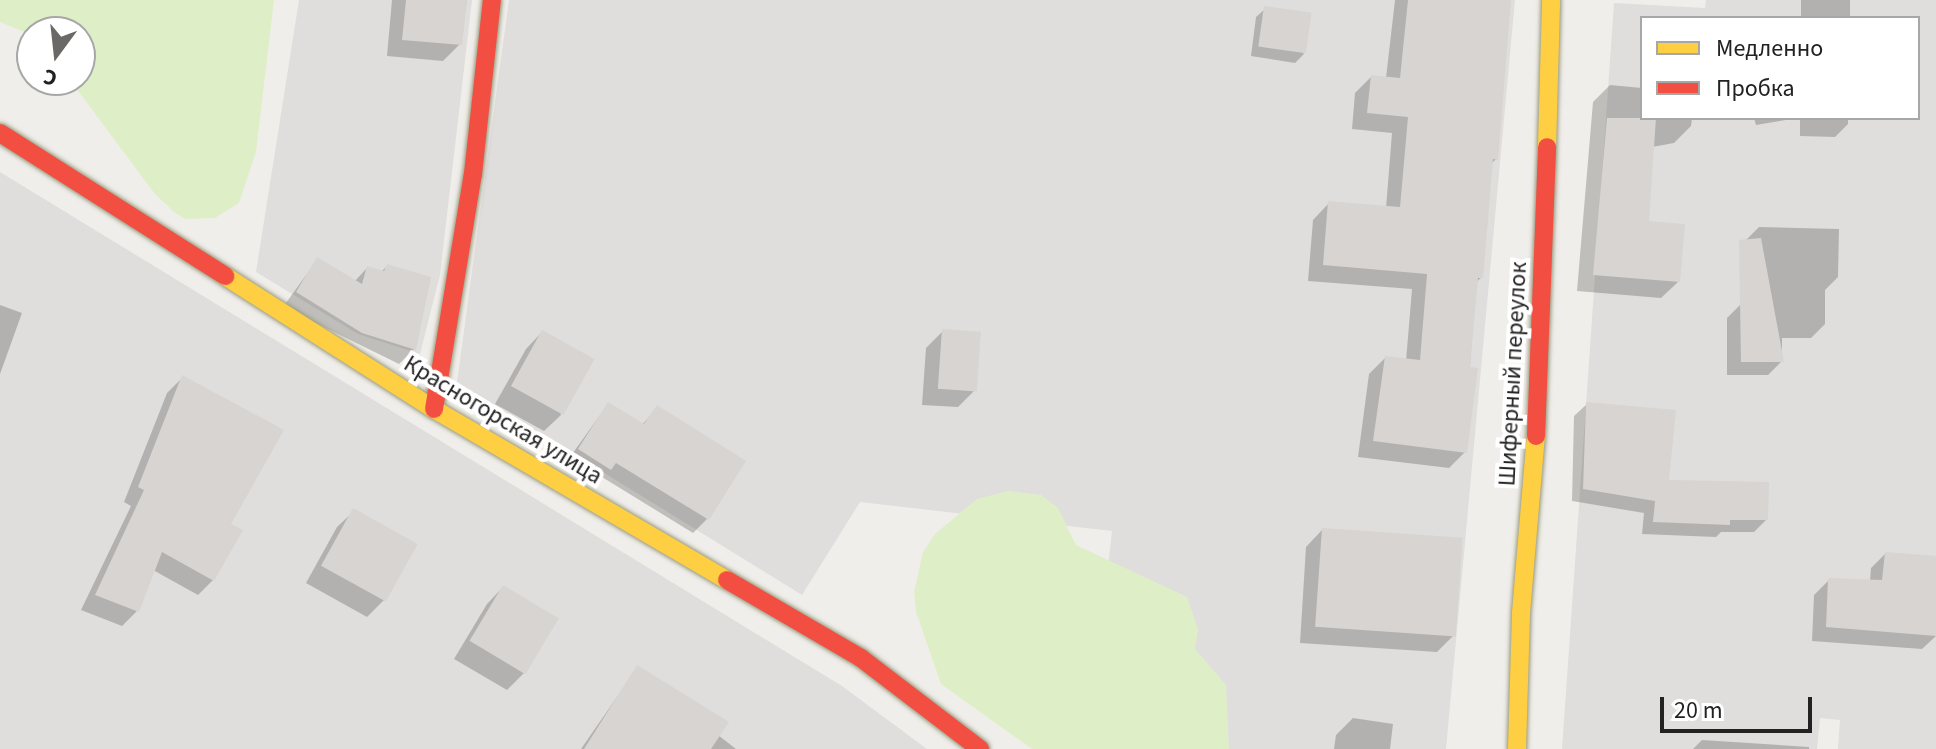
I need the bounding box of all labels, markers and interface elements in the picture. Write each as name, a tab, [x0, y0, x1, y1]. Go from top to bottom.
north arrow	[16, 16, 96, 96]
legend	[1640, 16, 1920, 120]
text: Медленно	[1716, 31, 1823, 66]
text: С	[40, 60, 61, 94]
text: Пробка	[1716, 71, 1795, 106]
street label: Шиферный переулок	[1493, 261, 1533, 487]
street label: Красногорская улица	[399, 349, 607, 491]
scale bar	[1664, 681, 1816, 731]
text: 20 m	[1674, 693, 1723, 728]

